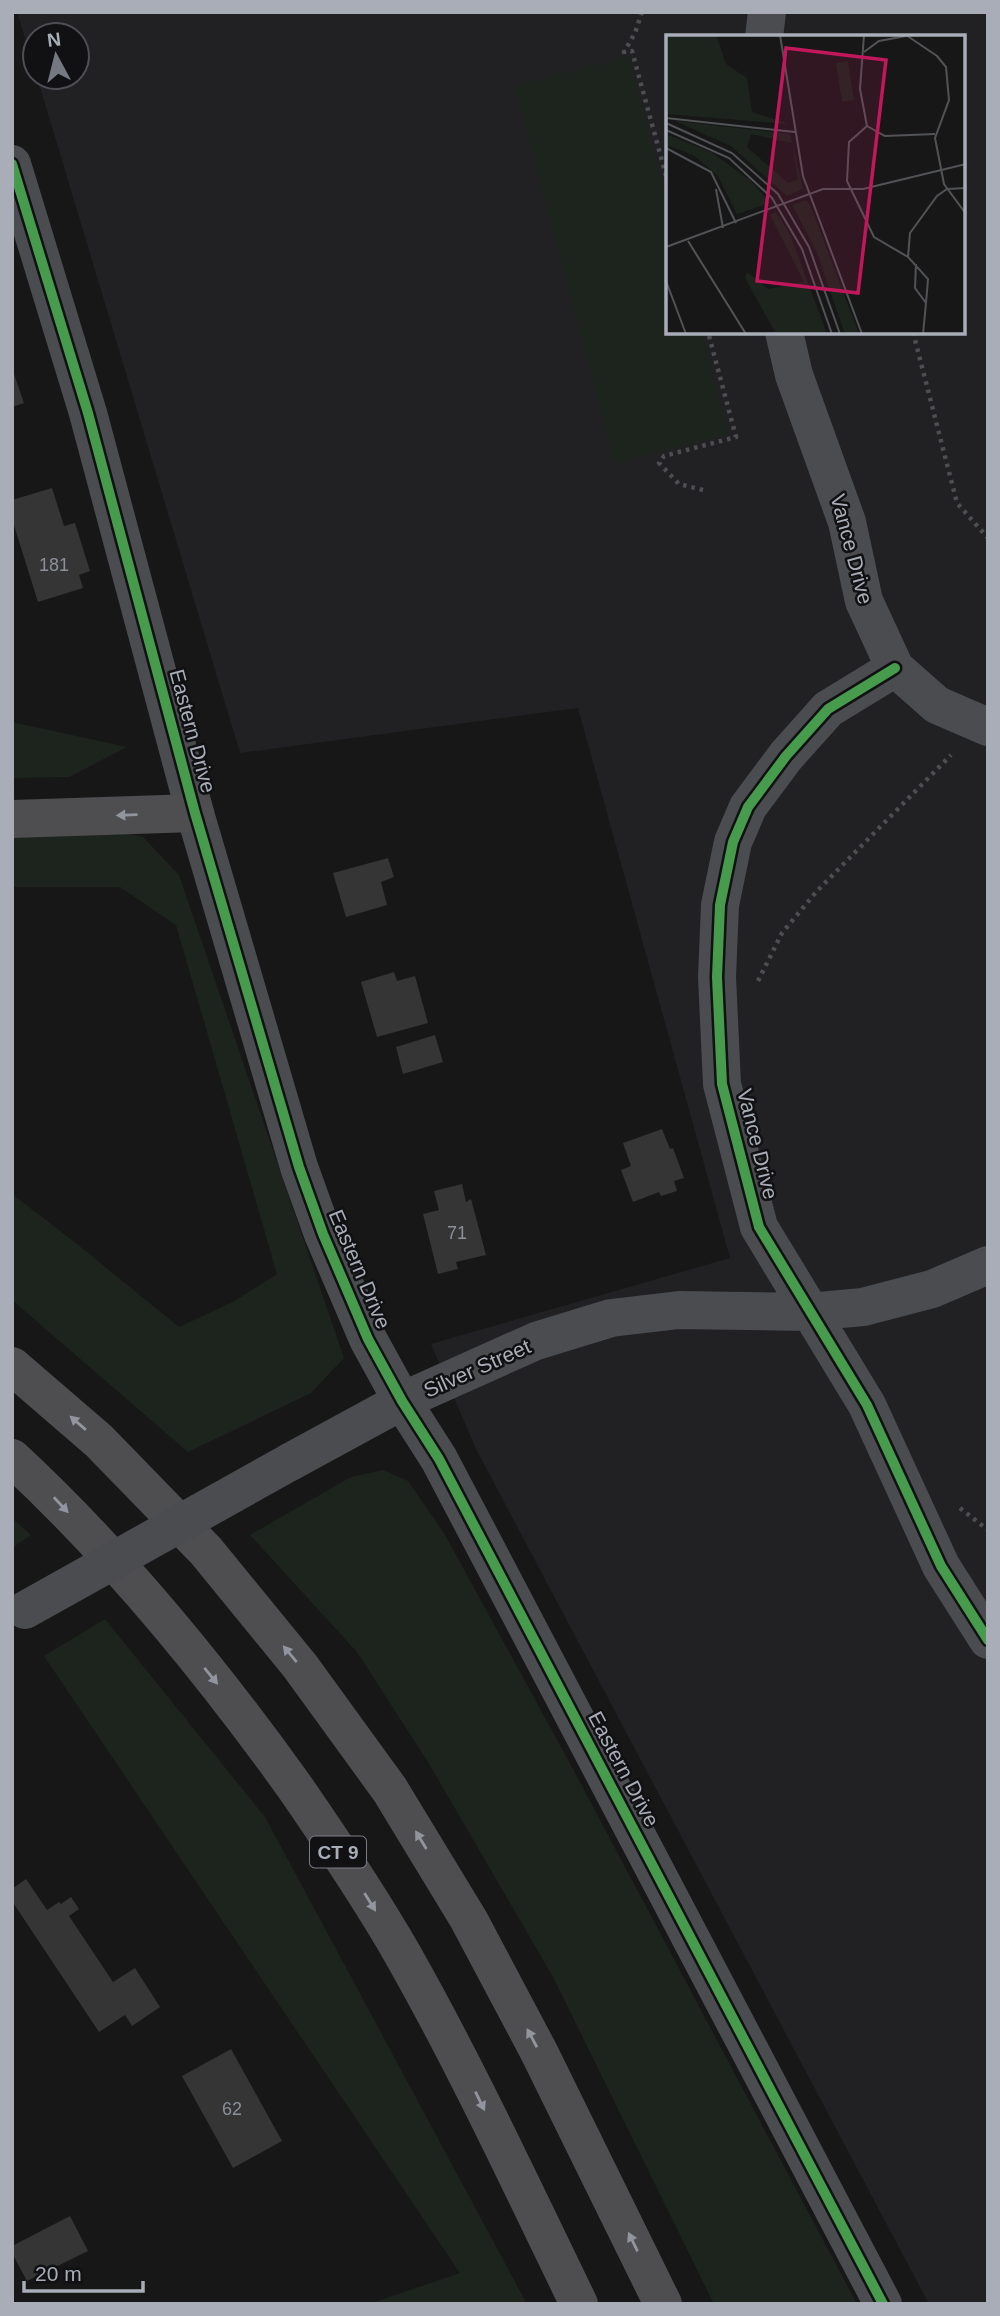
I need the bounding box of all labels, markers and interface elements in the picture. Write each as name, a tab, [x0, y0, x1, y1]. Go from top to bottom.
north arrow	[21, 21, 91, 91]
text: N	[46, 28, 62, 51]
inset map	[666, 35, 965, 334]
street label: Vance Drive	[826, 492, 878, 606]
house number: 181	[39, 555, 69, 575]
street label: Eastern Drive	[165, 667, 221, 795]
one-way arrow	[115, 809, 137, 820]
street label: Vance Drive	[733, 1086, 783, 1202]
street label: Eastern Drive	[325, 1206, 395, 1332]
house number: 71	[447, 1223, 467, 1243]
street label: Silver Street	[420, 1334, 534, 1402]
one-way arrow	[69, 1416, 86, 1431]
one-way arrow	[53, 1497, 70, 1514]
one-way arrow	[283, 1645, 298, 1663]
one-way arrow	[203, 1668, 218, 1685]
street label: Eastern Drive	[584, 1707, 664, 1831]
one-way arrow	[414, 1831, 427, 1850]
road number: CT 9	[310, 1836, 366, 1868]
one-way arrow	[364, 1893, 377, 1912]
one-way arrow	[526, 2029, 538, 2048]
one-way arrow	[475, 2091, 486, 2111]
house number: 62	[222, 2099, 242, 2119]
one-way arrow	[627, 2232, 638, 2252]
scale bar	[24, 2250, 144, 2294]
text: 20 m	[35, 2262, 82, 2285]

